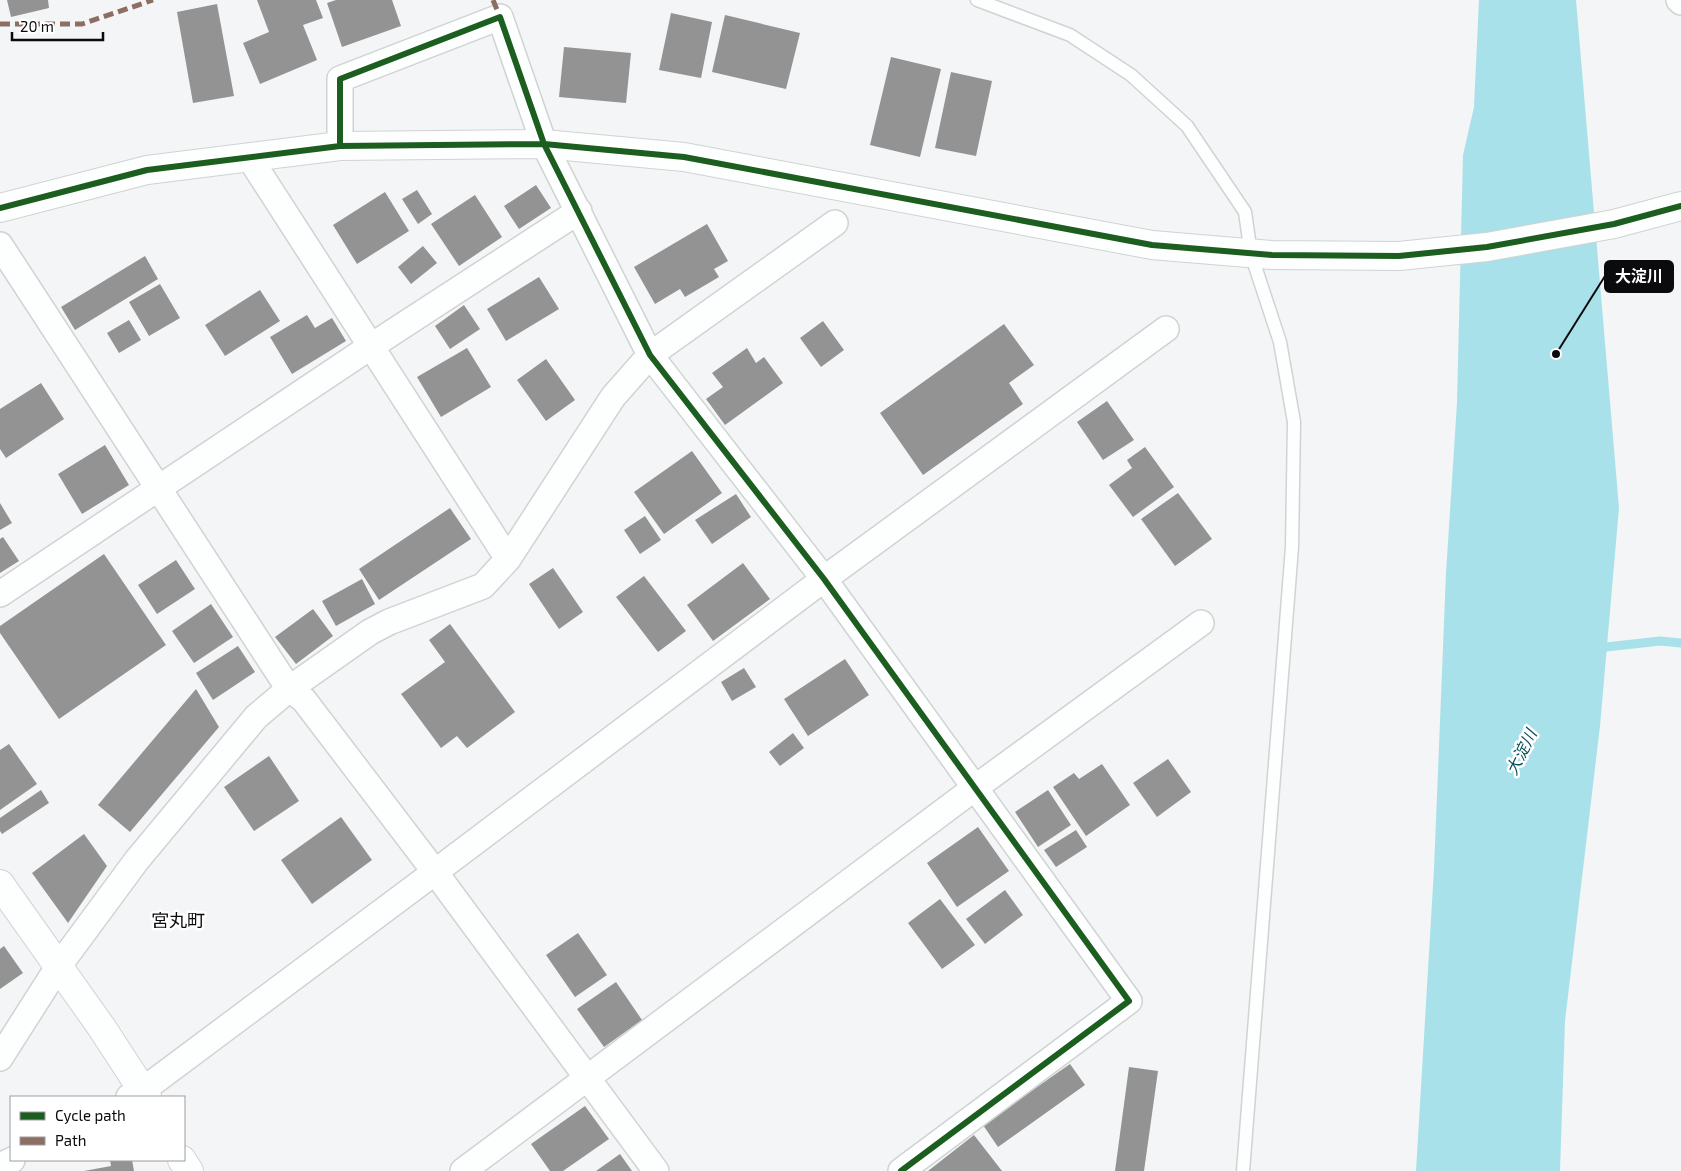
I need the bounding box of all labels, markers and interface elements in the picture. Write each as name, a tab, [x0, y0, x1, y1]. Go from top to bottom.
scale bar	[12, 10, 104, 42]
text: 20 m	[20, 17, 54, 35]
callout: 大淀川	[1605, 261, 1673, 292]
text: 大淀川	[1615, 266, 1663, 285]
water label: 大淀川	[1501, 724, 1540, 778]
district label: 宮丸町	[151, 909, 205, 931]
legend	[10, 1096, 185, 1161]
text: Cycle path	[55, 1106, 126, 1124]
text: Path	[55, 1131, 86, 1149]

